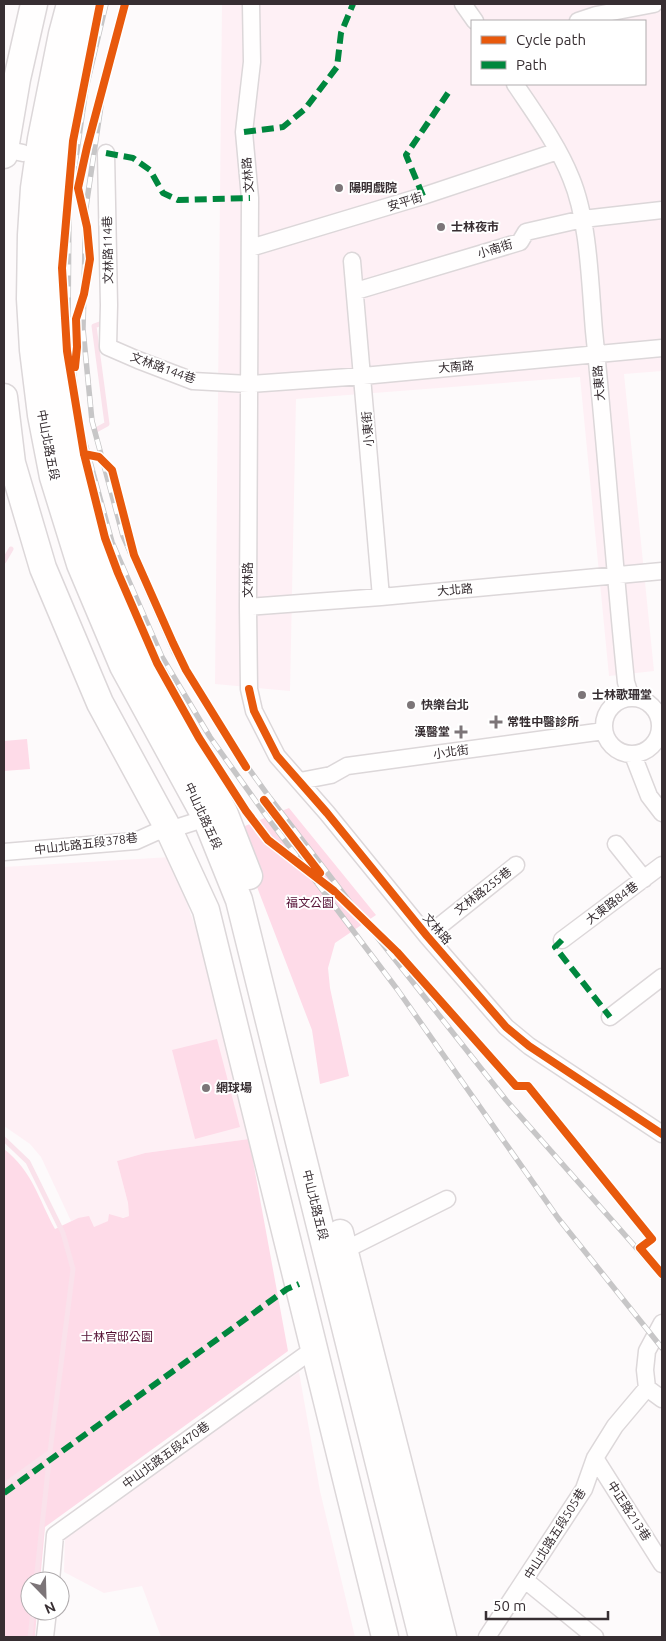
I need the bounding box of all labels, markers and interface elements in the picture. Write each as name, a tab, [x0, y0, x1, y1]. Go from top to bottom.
legend	[471, 20, 646, 85]
text: Cycle path	[516, 31, 586, 48]
text: Path	[516, 56, 547, 73]
street label: 文林路	[239, 157, 256, 194]
place label: 陽明戲院	[349, 181, 397, 194]
marker: 陽明戲院	[333, 182, 345, 194]
street label: 安平街	[386, 190, 424, 213]
street label: 文林路114巷	[100, 216, 115, 284]
place label: 士林夜市	[451, 220, 499, 233]
marker: 士林夜市	[435, 221, 447, 233]
street label: 小南街	[476, 237, 514, 260]
street label: 文林路144巷	[129, 350, 197, 385]
street label: 大南路	[437, 358, 474, 375]
street label: 大東路	[590, 365, 607, 402]
street label: 中山北路五段	[35, 408, 62, 481]
street label: 小東街	[359, 411, 376, 448]
street label: 文林路	[241, 562, 254, 598]
street label: 大北路	[436, 581, 473, 598]
place label: 士林歌珊堂	[592, 688, 652, 701]
marker: 士林歌珊堂	[576, 689, 588, 701]
place label: 快樂台北	[421, 698, 469, 711]
marker: 快樂台北	[405, 699, 417, 711]
marker: 常牲中醫診所	[489, 715, 503, 729]
place label: 常牲中醫診所	[507, 715, 579, 728]
place label: 漢醫堂	[414, 725, 450, 738]
marker: 漢醫堂	[454, 725, 468, 739]
street label: 小北街	[432, 743, 470, 760]
street label: 中山北路五段	[182, 780, 225, 851]
street label: 中山北路五段378巷	[33, 831, 138, 856]
street label: 文林路255巷	[452, 864, 514, 917]
street label: 大東路84巷	[583, 879, 640, 926]
park label: 福文公園	[286, 896, 334, 909]
street label: 文林路	[421, 911, 454, 947]
place label: 網球場	[216, 1081, 252, 1094]
marker: 網球場	[200, 1082, 212, 1094]
street label: 中山北路五段	[300, 1168, 331, 1241]
park label: 士林官邸公園	[81, 1330, 153, 1343]
street label: 中山北路五段470巷	[120, 1419, 212, 1491]
street label: 中正路213巷	[605, 1479, 653, 1543]
street label: 中山北路五段505巷	[521, 1486, 588, 1581]
north arrow	[20, 1571, 70, 1621]
scale bar	[486, 1588, 608, 1620]
text: 50 m	[493, 1597, 526, 1614]
text: N	[42, 1599, 58, 1617]

